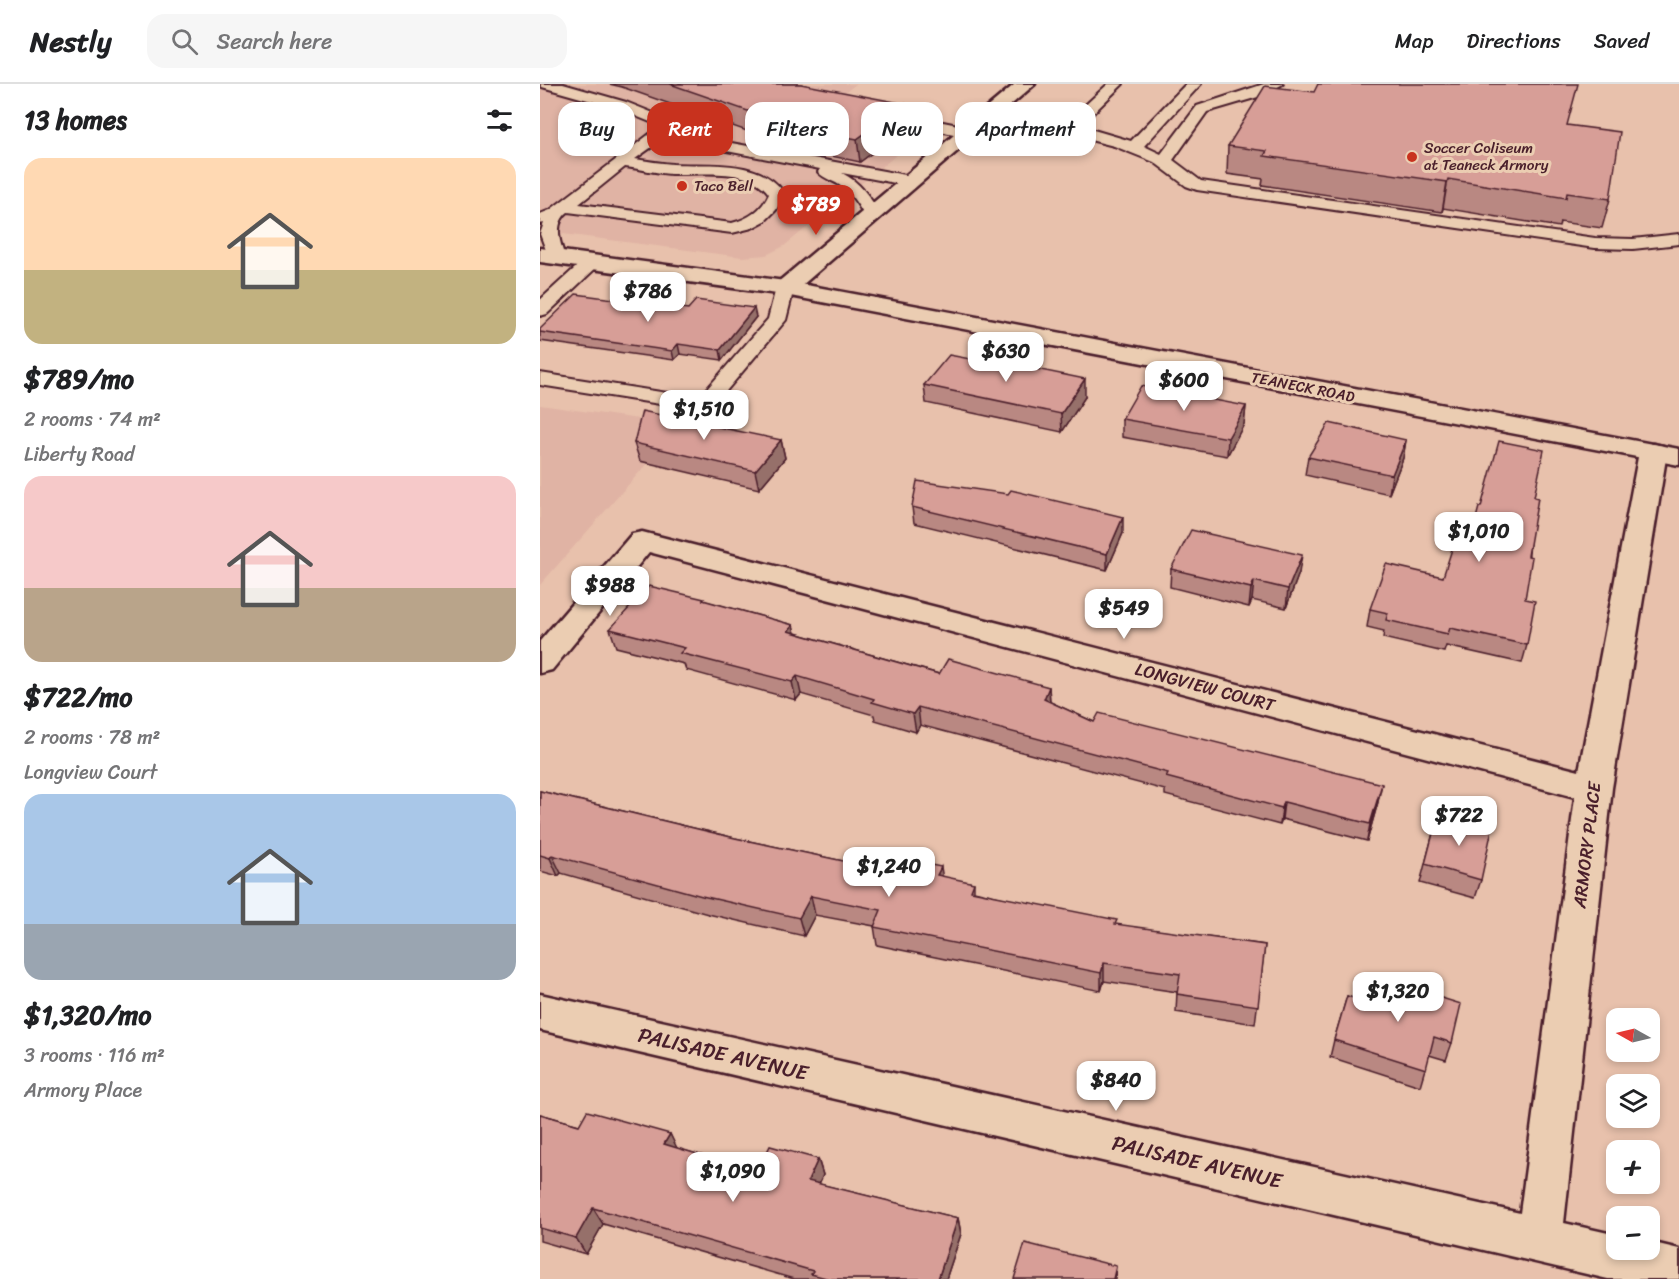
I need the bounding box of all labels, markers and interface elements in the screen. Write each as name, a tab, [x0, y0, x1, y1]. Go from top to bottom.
search box	[147, 14, 567, 68]
text: Nestly	[30, 17, 111, 66]
text: Search here	[216, 22, 332, 61]
text: Map	[1395, 22, 1433, 60]
text: Directions	[1466, 22, 1561, 60]
text: Saved	[1594, 22, 1649, 60]
icon: search	[168, 25, 201, 58]
text: 13 homes	[24, 97, 127, 143]
chip: Buy	[558, 102, 635, 156]
chip: Rent	[647, 102, 733, 156]
chip: Filters	[745, 102, 849, 156]
chip: New	[861, 102, 943, 156]
chip: Apartment	[955, 102, 1096, 156]
icon: filters	[483, 104, 516, 137]
place label: Soccer Coliseum at Teaneck Armory	[1424, 135, 1549, 178]
marker: Soccer Coliseum at Teaneck Armory	[1405, 150, 1419, 164]
place label: Taco Bell	[694, 173, 754, 199]
marker: Taco Bell	[675, 179, 689, 193]
pin: $789	[780, 185, 852, 236]
text: $789	[791, 187, 841, 222]
icon: home	[216, 197, 324, 305]
pin: $786	[612, 272, 684, 323]
text: $786	[624, 274, 672, 309]
pin: $630	[970, 332, 1042, 383]
text: $630	[982, 334, 1030, 369]
text: $789/mo	[24, 356, 134, 402]
pin: $600	[1148, 361, 1220, 412]
text: $600	[1159, 363, 1209, 398]
street label: TEANECK ROAD	[1249, 364, 1357, 410]
pin: $1,510	[655, 390, 753, 441]
text: $1,510	[674, 392, 734, 427]
text: 2 rooms · 74 m²	[24, 402, 161, 437]
text: Liberty Road	[24, 437, 134, 472]
pin: $1,010	[1430, 512, 1528, 563]
text: $1,010	[1448, 514, 1510, 549]
icon: home	[216, 515, 324, 623]
pin: $988	[574, 566, 646, 617]
text: $988	[585, 568, 635, 603]
pin: $549	[1088, 589, 1160, 640]
text: $549	[1099, 591, 1149, 626]
street label: LONGVIEW COURT	[1132, 653, 1280, 721]
text: $722/mo	[24, 674, 132, 720]
text: 2 rooms · 78 m²	[24, 720, 160, 755]
text: Longview Court	[24, 755, 157, 790]
street label: ARMORY PLACE	[1563, 779, 1611, 911]
pin: $722	[1423, 796, 1495, 847]
text: $722	[1435, 798, 1483, 833]
icon: home	[216, 833, 324, 941]
pin: $1,240	[840, 847, 938, 898]
text: $1,240	[857, 849, 921, 884]
pin: $1,320	[1349, 972, 1447, 1023]
text: $1,320	[1367, 974, 1429, 1009]
text: $1,320/mo	[24, 992, 151, 1038]
north arrow	[1606, 1008, 1660, 1062]
map controls	[1606, 1008, 1660, 1260]
street label: PALISADE AVENUE	[634, 1016, 813, 1092]
text: 3 rooms · 116 m²	[24, 1038, 165, 1073]
pin: $840	[1080, 1061, 1152, 1112]
text: $840	[1091, 1063, 1141, 1098]
text: Armory Place	[24, 1073, 142, 1108]
button: layers	[1606, 1074, 1660, 1128]
street label: PALISADE AVENUE	[1108, 1124, 1287, 1200]
button: +	[1606, 1140, 1660, 1194]
pin: $1,090	[684, 1152, 782, 1203]
text: $1,090	[701, 1154, 765, 1189]
button: −	[1606, 1206, 1660, 1260]

